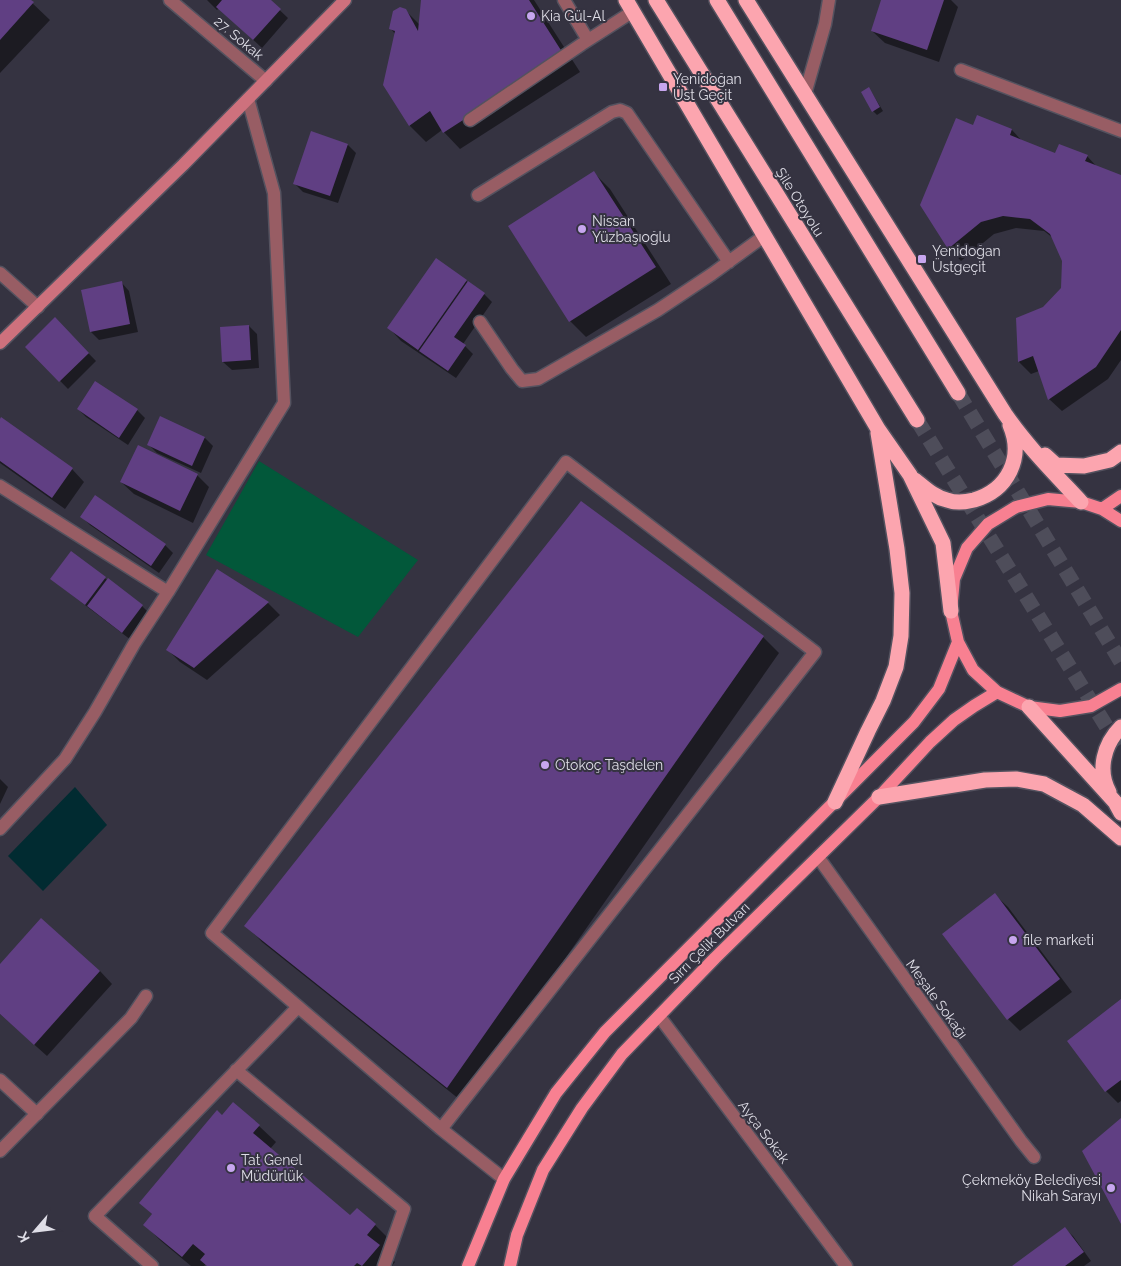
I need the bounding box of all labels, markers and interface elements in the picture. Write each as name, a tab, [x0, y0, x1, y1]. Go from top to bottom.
place label: Kia Gül-Al	[541, 8, 605, 24]
marker: Kia Gül-Al	[525, 10, 537, 22]
street label: 27. Sokak	[211, 13, 267, 64]
place label: Yenidoğan Üst Geçit	[673, 71, 742, 103]
marker: Yenidoğan Üst Geçit	[657, 81, 669, 93]
street label: Şile Otoyolu	[773, 165, 827, 239]
place label: Nissan Yüzbaşıoğlu	[592, 213, 671, 245]
marker: Nissan Yüzbaşıoğlu	[576, 223, 588, 235]
place label: Yenidoğan Üstgeçit	[932, 243, 1001, 275]
marker: Yenidoğan Üstgeçit	[916, 253, 928, 265]
place label: Otokoç Taşdelen	[555, 757, 663, 773]
marker: Otokoç Taşdelen	[539, 759, 551, 771]
street label: Sırrı Çelik Bulvarı	[665, 899, 753, 987]
place label: file marketi	[1023, 932, 1094, 948]
marker: file marketi	[1007, 934, 1019, 946]
street label: Meşale Sokağı	[903, 956, 971, 1042]
street label: Ayça Sokak	[735, 1097, 793, 1167]
place label: Tat Genel Müdürlük	[241, 1152, 304, 1184]
marker: Tat Genel Müdürlük	[225, 1162, 237, 1174]
place label: Çekmeköy Belediyesi Nikah Sarayı	[962, 1172, 1101, 1204]
marker: Çekmeköy Belediyesi Nikah Sarayı	[1105, 1182, 1117, 1194]
north arrow	[10, 1206, 60, 1256]
text: K	[14, 1229, 33, 1245]

